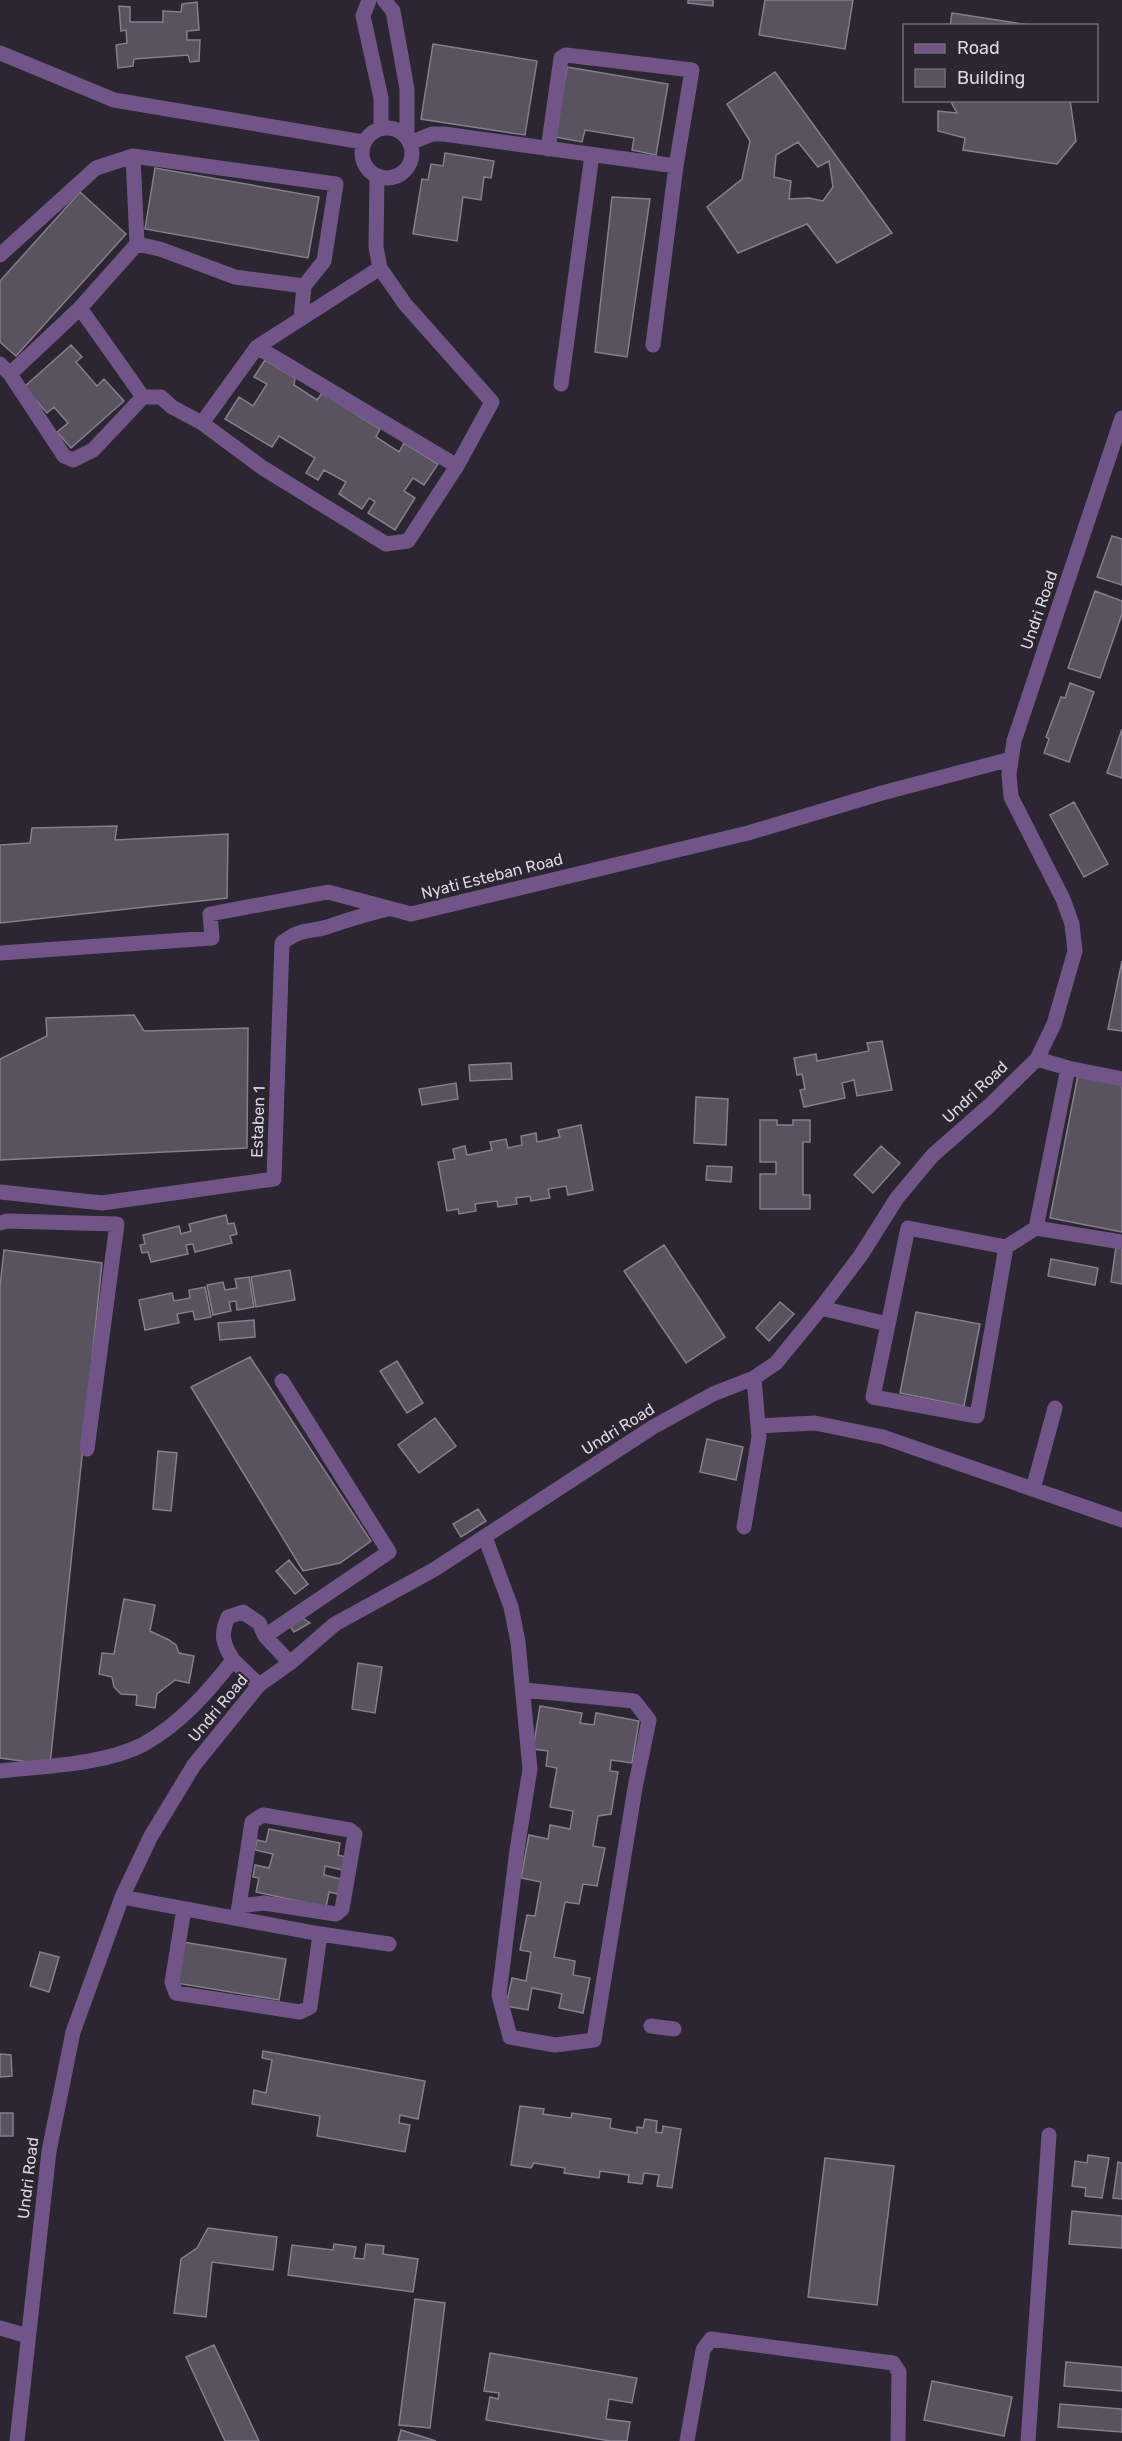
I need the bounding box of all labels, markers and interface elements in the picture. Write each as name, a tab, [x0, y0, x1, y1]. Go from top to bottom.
legend	[903, 24, 1098, 102]
text: Road	[957, 37, 1000, 59]
text: Building	[957, 67, 1025, 89]
street label: Undri Road	[1017, 568, 1061, 652]
street label: Nyati Esteban Road	[419, 849, 565, 903]
street label: Undri Road	[938, 1057, 1012, 1127]
street label: Estaben 1	[247, 1086, 269, 1158]
street label: Undri Road	[578, 1399, 658, 1459]
street label: Undri Road	[184, 1670, 252, 1746]
street label: Undri Road	[14, 2136, 42, 2220]

